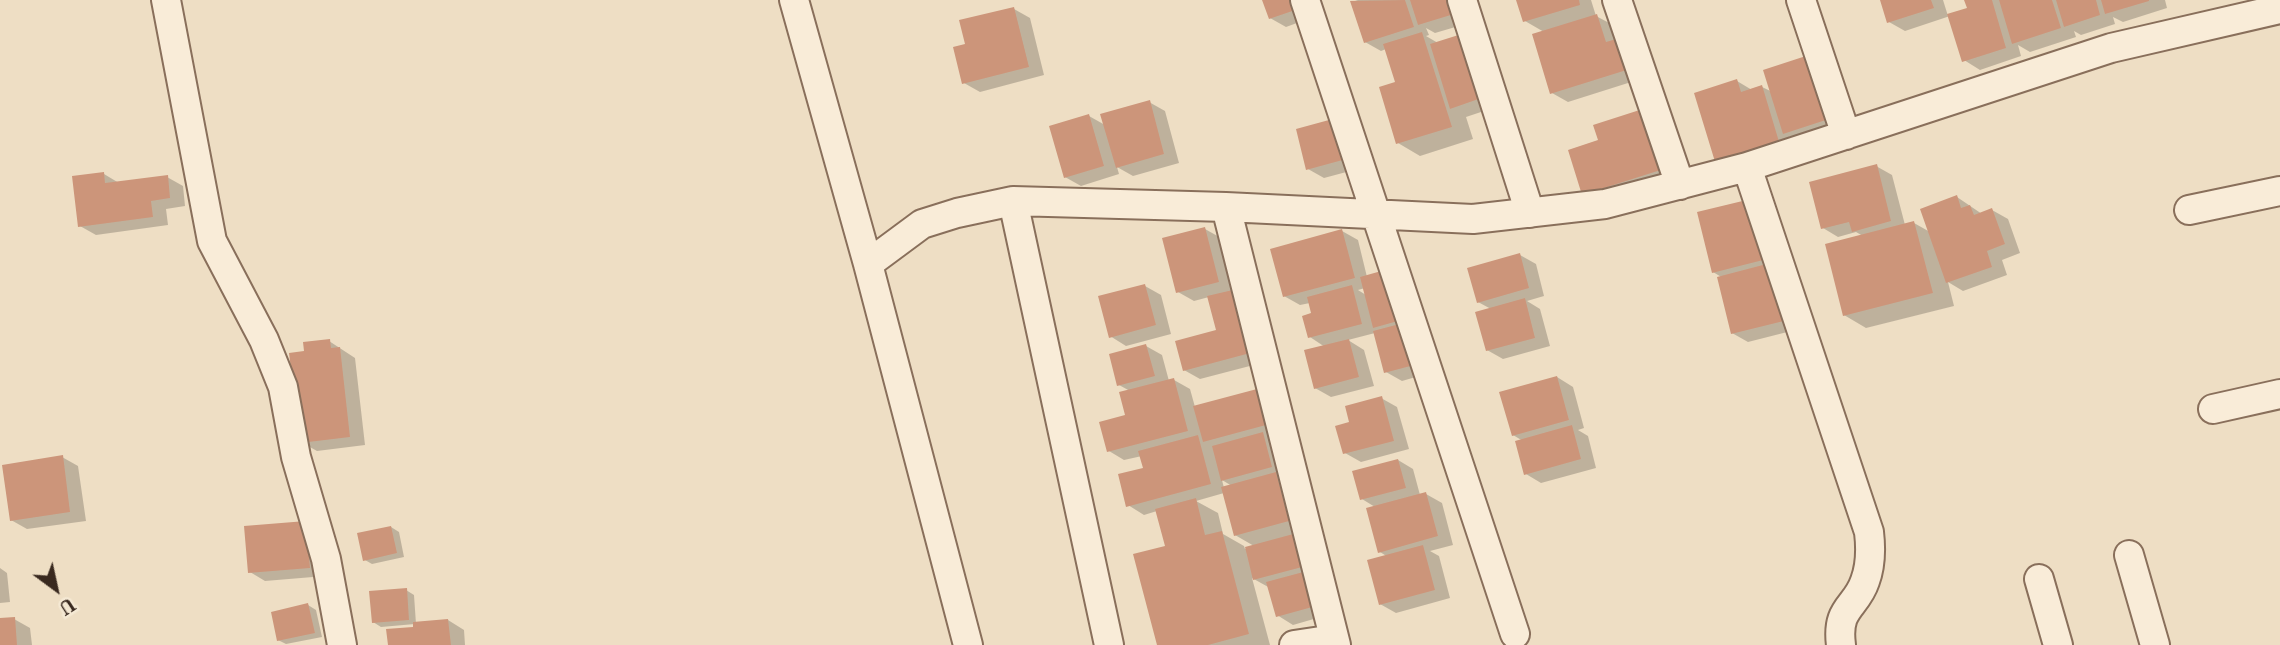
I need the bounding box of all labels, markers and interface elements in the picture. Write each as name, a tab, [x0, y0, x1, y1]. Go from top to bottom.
north arrow	[21, 554, 91, 624]
text: U	[54, 592, 80, 621]

